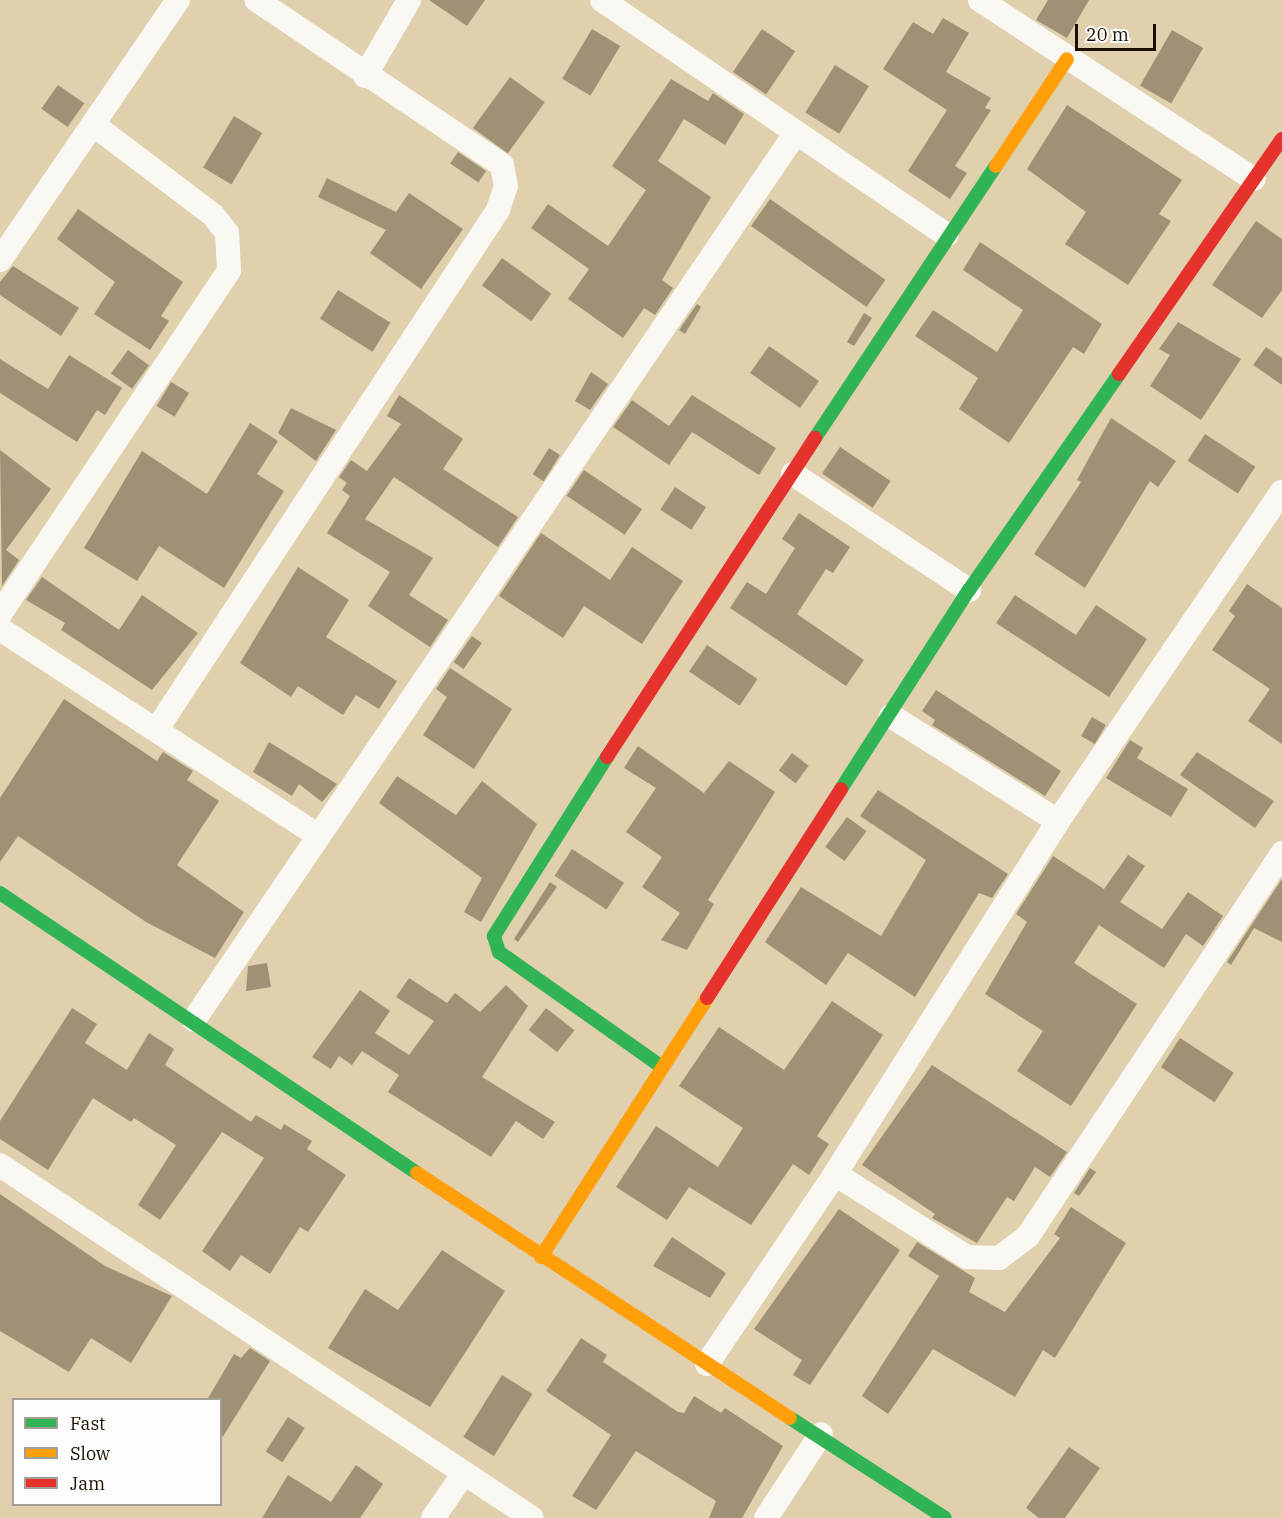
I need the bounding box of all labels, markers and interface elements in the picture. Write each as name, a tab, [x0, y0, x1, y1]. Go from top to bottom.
scale bar	[1078, 12, 1159, 50]
text: 20 m	[1086, 23, 1129, 46]
legend	[12, 1398, 222, 1506]
text: Fast	[70, 1412, 105, 1435]
text: Slow	[70, 1442, 110, 1465]
text: Jam	[70, 1472, 105, 1495]

